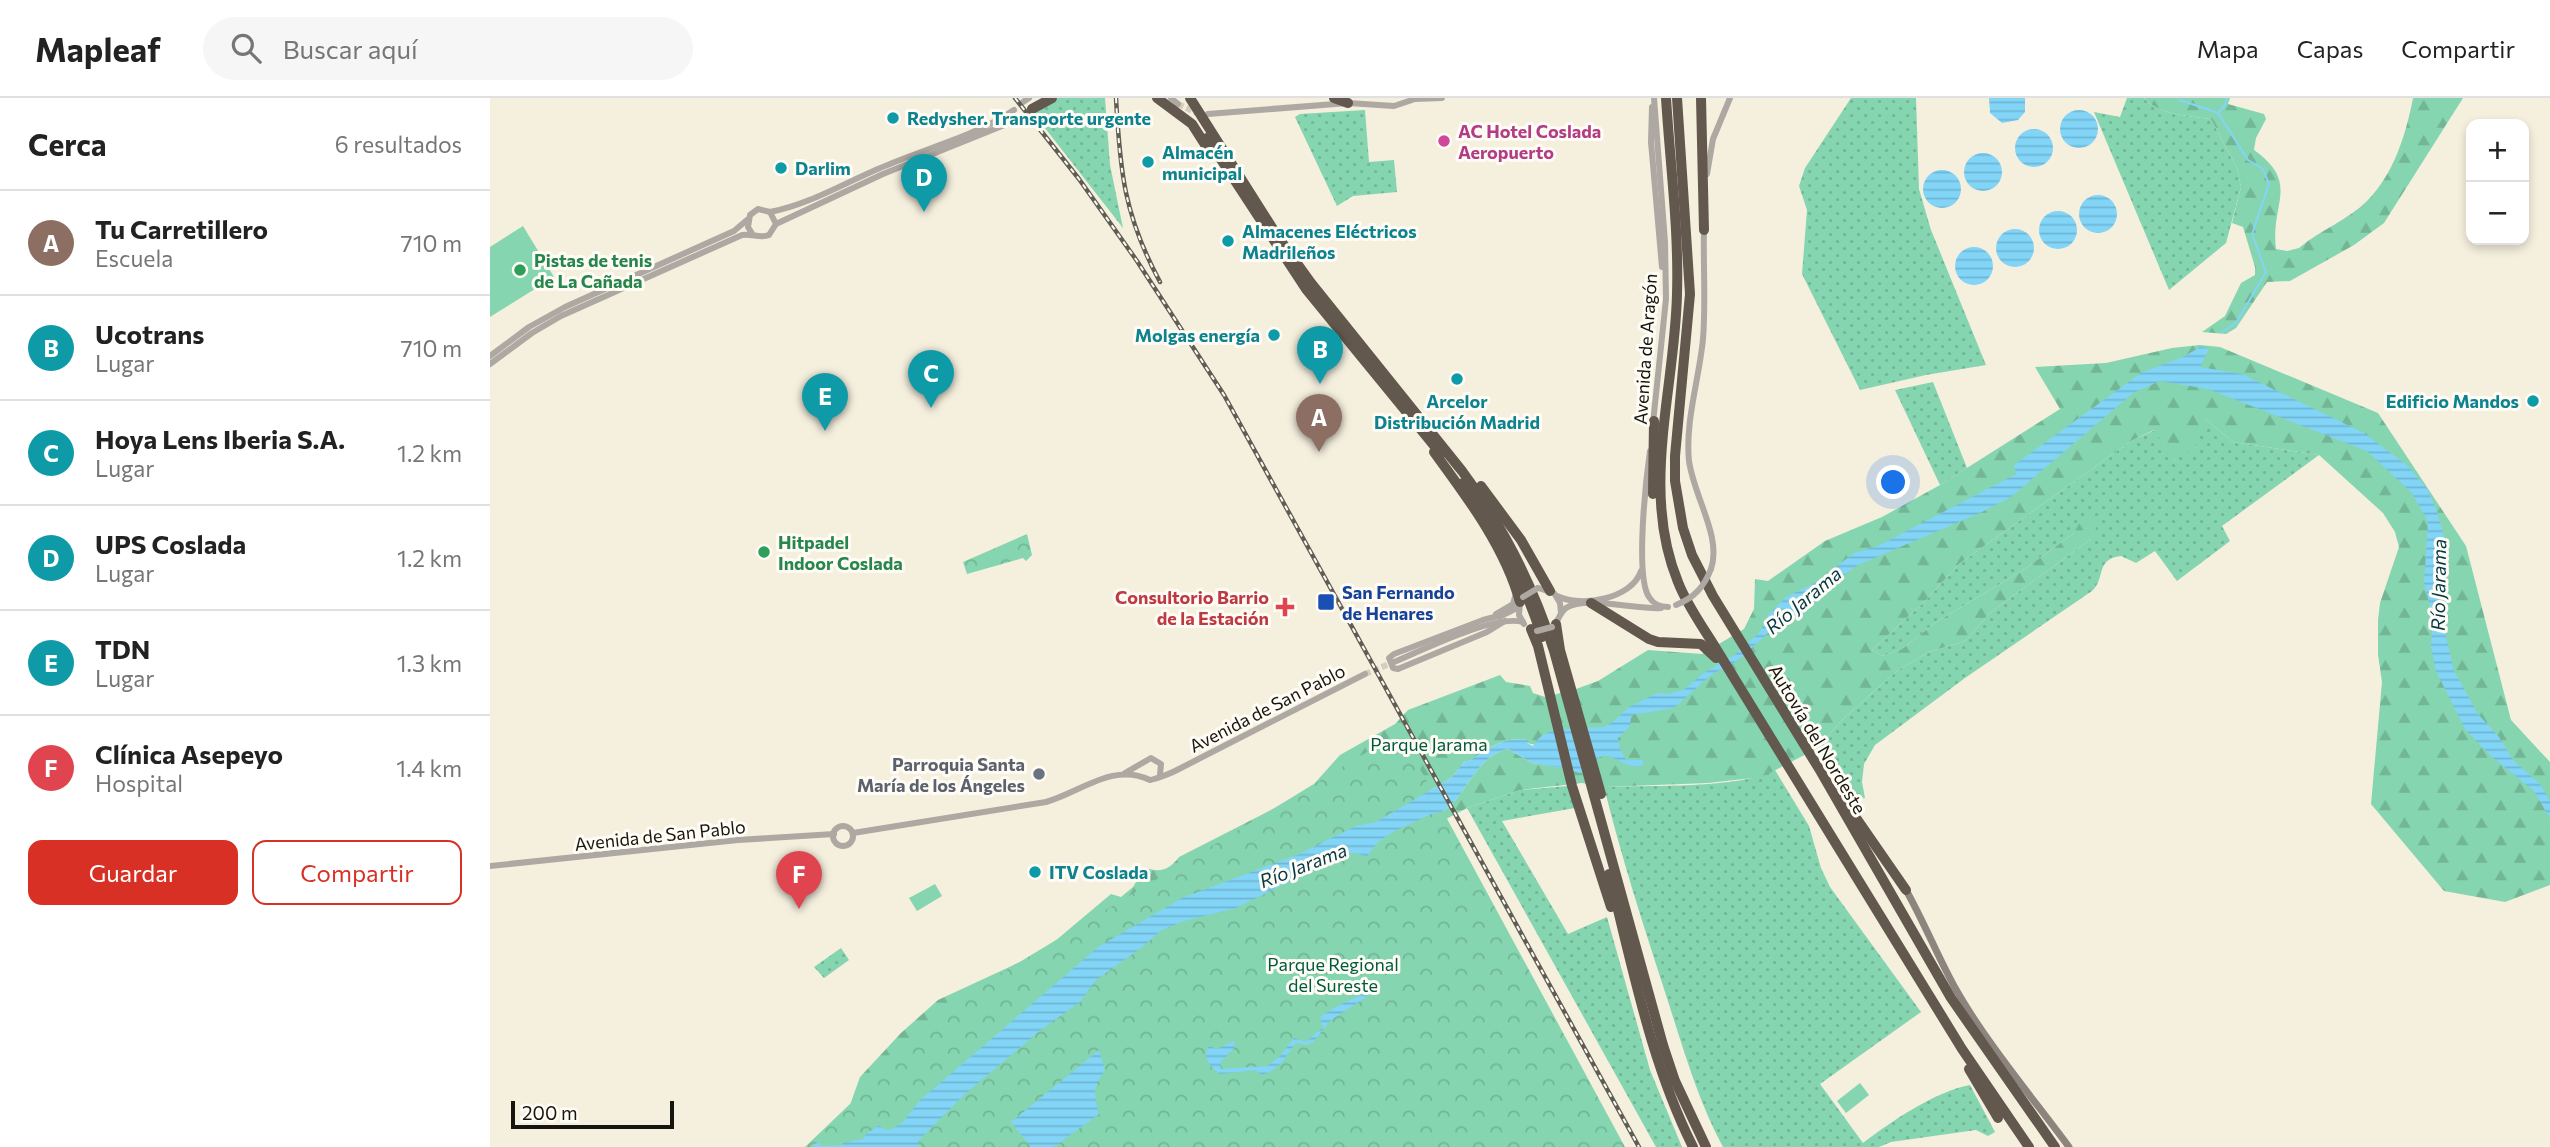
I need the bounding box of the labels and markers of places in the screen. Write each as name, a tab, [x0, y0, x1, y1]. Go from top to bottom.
place label: Redysher. Transporte urgente	[907, 107, 1151, 129]
marker: Redysher. Transporte urgente	[885, 110, 901, 126]
place label: AC Hotel Coslada Aeropuerto	[1458, 120, 1601, 163]
marker: AC Hotel Coslada Aeropuerto	[1436, 133, 1452, 149]
place label: Almacén municipal	[1162, 141, 1242, 184]
pin: D	[901, 154, 947, 212]
marker: Almacén municipal	[1140, 154, 1156, 170]
place label: Darlim	[795, 157, 851, 179]
marker: Darlim	[773, 160, 789, 176]
place label: Almacenes Eléctricos Madrileños	[1242, 220, 1417, 263]
marker: Almacenes Eléctricos Madrileños	[1220, 233, 1236, 249]
place label: Pistas de tenis de La Cañada	[534, 249, 652, 292]
marker: Pistas de tenis de La Cañada	[512, 262, 528, 278]
place label: Molgas energía	[1135, 324, 1260, 346]
pin: B	[1297, 326, 1343, 384]
marker: Molgas energía	[1266, 327, 1282, 343]
pin: C	[908, 350, 954, 408]
marker: Arcelor Distribución Madrid	[1449, 371, 1465, 387]
pin: E	[802, 373, 848, 431]
place label: Arcelor Distribución Madrid	[1374, 390, 1540, 433]
place label: Edificio Mandos	[2386, 390, 2519, 412]
marker: Edificio Mandos	[2525, 393, 2541, 409]
pin: A	[1296, 394, 1342, 452]
place label: Hitpadel Indoor Coslada	[778, 531, 903, 574]
marker: Hitpadel Indoor Coslada	[756, 544, 772, 560]
place label: San Fernando de Henares	[1342, 581, 1455, 624]
place label: Consultorio Barrio de la Estación	[1115, 586, 1269, 629]
marker: San Fernando de Henares	[1316, 592, 1336, 612]
marker: Consultorio Barrio de la Estación	[1275, 597, 1295, 617]
place label: Parroquia Santa María de los Ángeles	[857, 753, 1025, 796]
marker: Parroquia Santa María de los Ángeles	[1031, 766, 1047, 782]
pin: F	[776, 851, 822, 909]
place label: ITV Coslada	[1049, 861, 1148, 883]
marker: ITV Coslada	[1027, 864, 1043, 880]

